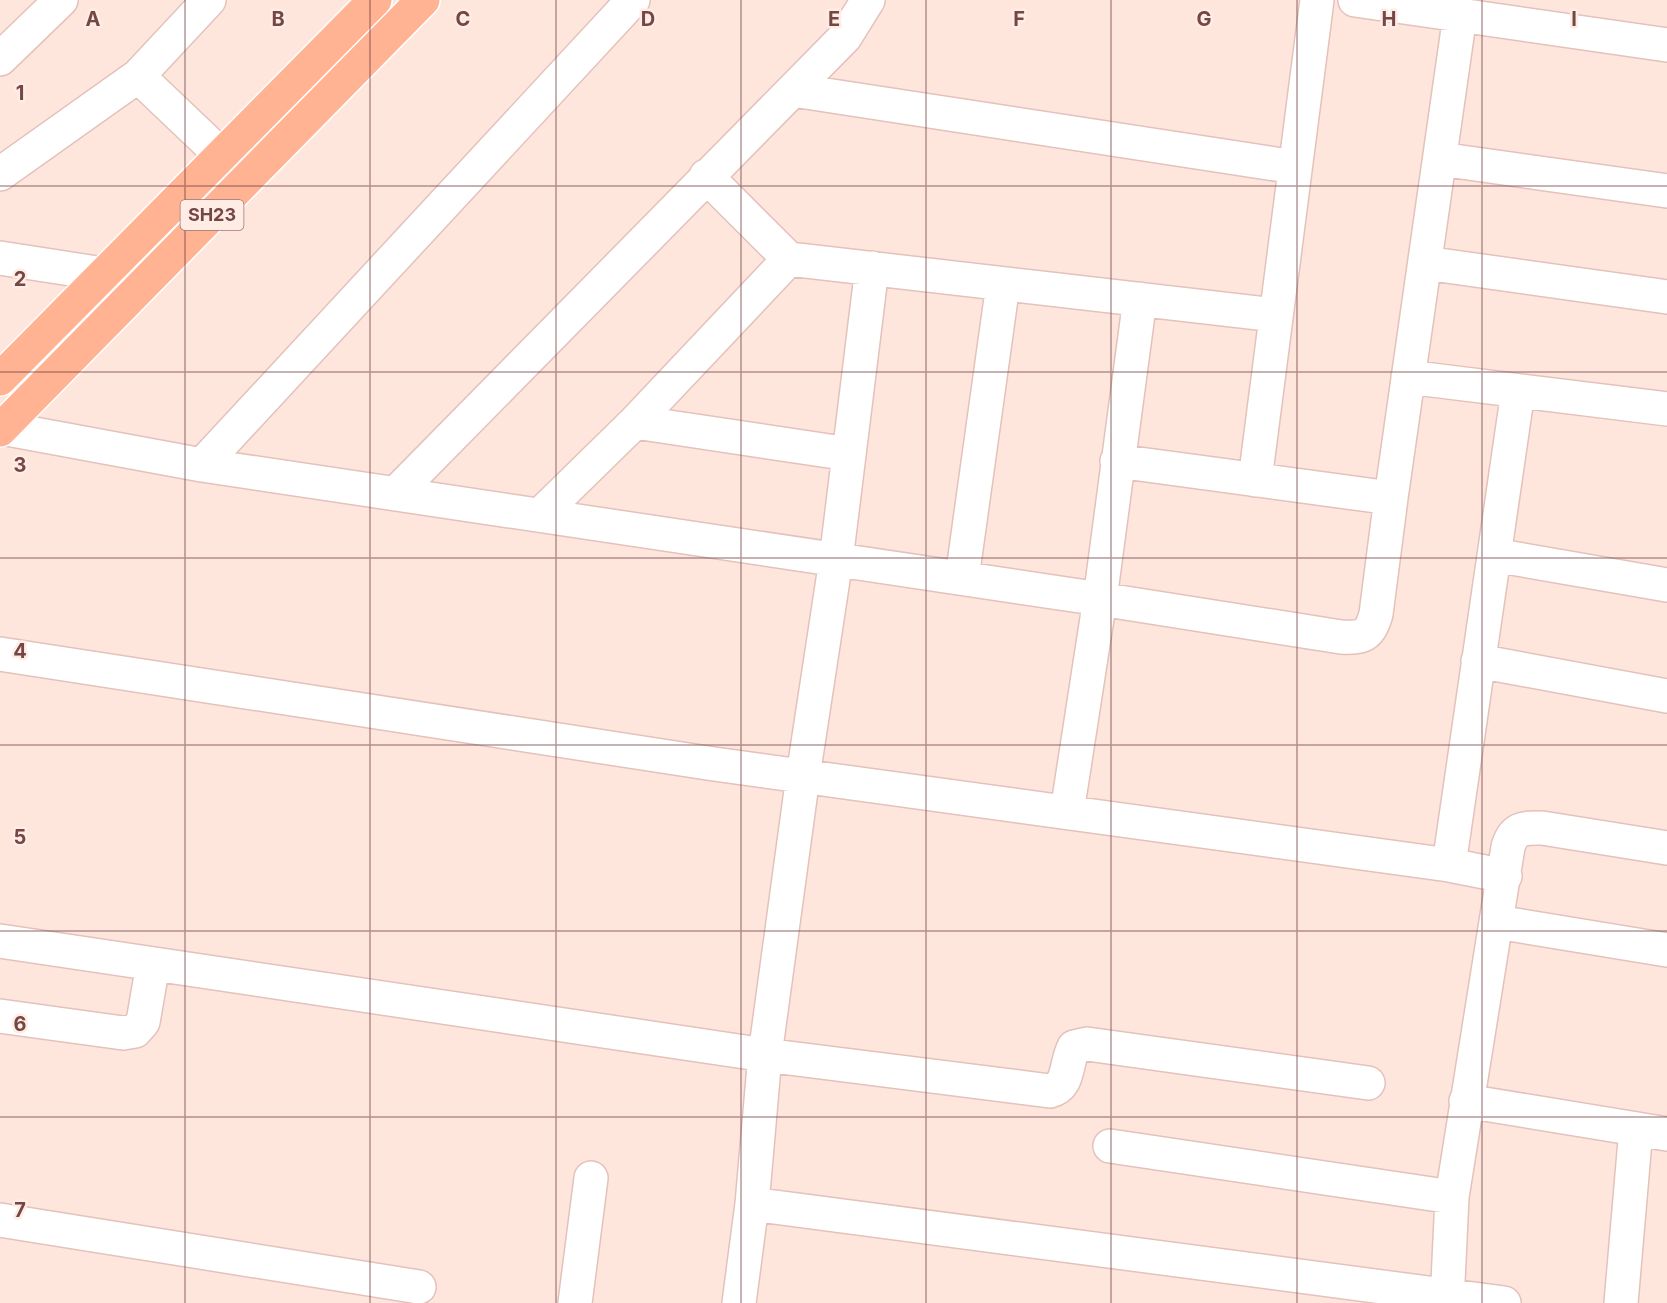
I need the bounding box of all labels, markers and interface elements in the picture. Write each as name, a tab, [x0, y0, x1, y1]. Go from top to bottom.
text: A	[86, 7, 101, 31]
text: B	[271, 7, 285, 31]
text: C	[456, 7, 470, 31]
text: D	[641, 7, 655, 31]
text: E	[828, 7, 840, 31]
text: F	[1013, 7, 1025, 31]
text: G	[1196, 7, 1212, 31]
text: H	[1382, 7, 1396, 31]
text: I	[1571, 7, 1577, 31]
text: 1	[16, 81, 24, 105]
road number: SH23	[180, 200, 244, 230]
text: 2	[14, 267, 26, 291]
text: 3	[14, 453, 26, 477]
text: 4	[13, 639, 27, 663]
text: 5	[14, 825, 26, 849]
text: 6	[14, 1012, 27, 1036]
text: 7	[14, 1198, 26, 1222]

